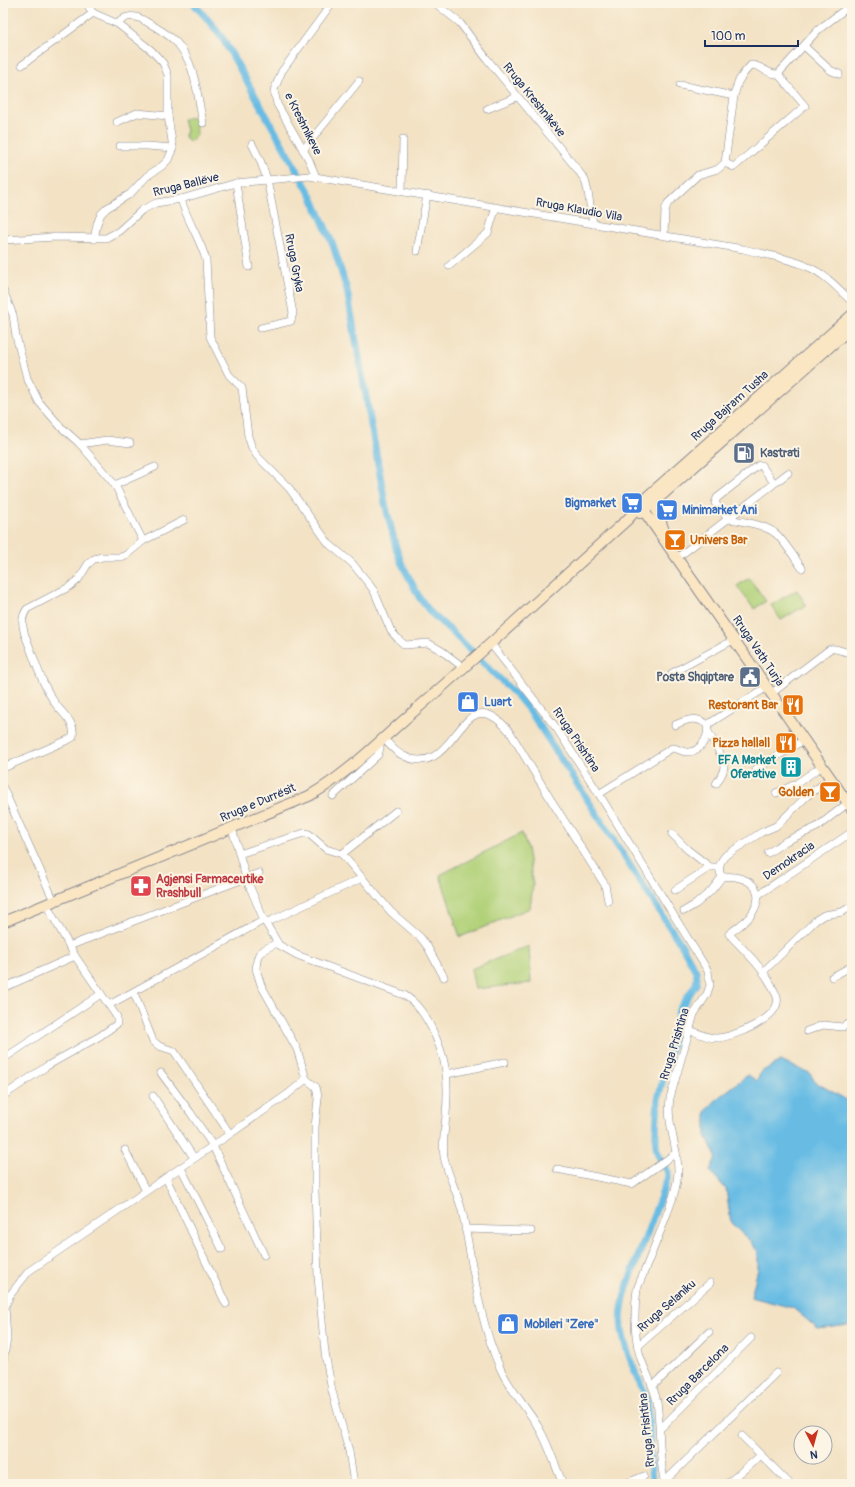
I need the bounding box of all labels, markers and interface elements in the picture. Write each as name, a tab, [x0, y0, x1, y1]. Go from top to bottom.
scale bar	[705, 22, 798, 48]
text: 100 m	[711, 29, 746, 44]
street label: Rruga Kreshnikëve	[499, 60, 569, 140]
street label: e Kreshnikeve	[281, 90, 325, 158]
street label: Rruga Ballëve	[152, 170, 221, 200]
street label: Rruga Klaudio Vila	[534, 195, 624, 225]
street label: Rruga Gryka	[281, 232, 307, 294]
street label: Rruga Bajram Tusha	[688, 367, 772, 445]
fuel station icon: Kastrati	[731, 440, 757, 466]
place label: Kastrati	[760, 446, 800, 461]
supermarket icon: Bigmarket	[619, 490, 645, 516]
place label: Bigmarket	[565, 496, 617, 511]
supermarket icon: Minimarket Ani	[654, 497, 680, 523]
place label: Minimarket Ani	[682, 503, 757, 518]
bar icon: Univers Bar	[662, 527, 688, 553]
place label: Univers Bar	[690, 533, 748, 548]
street label: Rruga Vath Turja	[729, 613, 787, 689]
public building icon: Posta Shqiptare	[737, 664, 763, 690]
place label: Posta Shqiptare	[656, 670, 735, 685]
shop icon: Luart	[455, 689, 481, 715]
restaurant icon: Restorant Bar	[780, 692, 806, 718]
place label: Luart	[484, 695, 513, 710]
place label: Restorant Bar	[708, 698, 779, 713]
street label: Rruga Prishtina	[549, 705, 603, 775]
restaurant icon: Pizza hallall	[773, 730, 799, 756]
place label: Pizza hallall	[712, 736, 770, 751]
place label: EFA Market Oferative	[718, 753, 777, 782]
building icon: EFA Market Oferative	[778, 754, 804, 780]
bar icon: Golden	[817, 779, 843, 805]
street label: Rruga e Durrësit	[218, 780, 298, 826]
place label: Golden	[778, 785, 814, 800]
street label: Demokracia	[760, 838, 818, 884]
place label: Agjensi Farmaceutike Rrashbull	[156, 872, 265, 901]
pharmacy icon: Agjensi Farmaceutike Rrashbull	[128, 873, 154, 899]
street label: Rruga Prishtina	[657, 1006, 693, 1082]
street label: Rruga Selaniku	[635, 1277, 699, 1335]
shop icon: Mobileri "Zere"	[495, 1311, 521, 1337]
place label: Mobileri "Zere"	[524, 1317, 599, 1332]
street label: Rruga Barcelona	[664, 1341, 732, 1409]
street label: Rruga Prishtina	[636, 1392, 658, 1468]
north arrow	[793, 1425, 833, 1465]
text: N	[809, 1448, 818, 1461]

